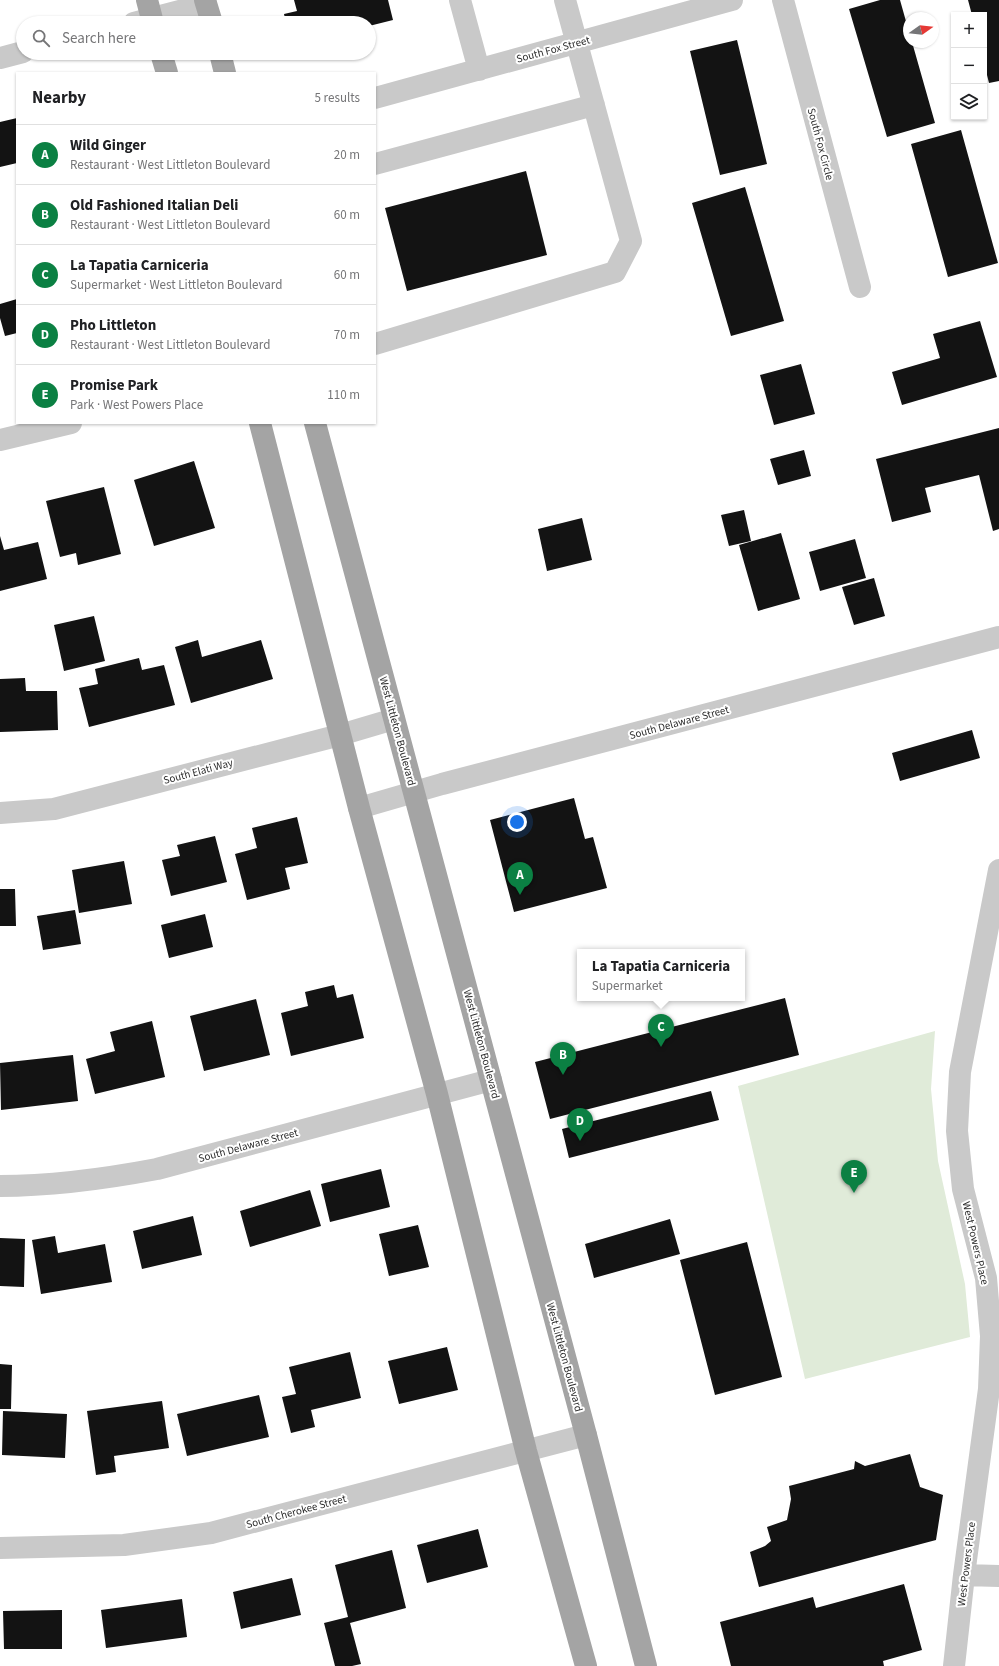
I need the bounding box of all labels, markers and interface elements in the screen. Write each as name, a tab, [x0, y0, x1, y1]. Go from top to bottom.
north arrow	[903, 12, 939, 48]
map controls	[951, 12, 987, 120]
button: +	[951, 12, 987, 48]
search box	[16, 16, 376, 60]
icon: search	[30, 27, 52, 49]
text: Search here	[62, 28, 136, 49]
street label: South Fox Street	[515, 32, 592, 66]
button: −	[951, 48, 987, 84]
button: layers	[951, 84, 987, 120]
text: Nearby	[32, 86, 86, 110]
text: 5 results	[315, 89, 360, 107]
street label: South Fox Circle	[804, 107, 837, 182]
text: Wild Ginger	[70, 135, 146, 156]
text: A	[41, 146, 49, 164]
text: 20 m	[334, 146, 360, 164]
text: Restaurant · West Littleton Boulevard	[70, 156, 270, 174]
text: Old Fashioned Italian Deli	[70, 195, 238, 216]
text: B	[41, 206, 49, 224]
text: 60 m	[334, 206, 360, 224]
text: Restaurant · West Littleton Boulevard	[70, 216, 270, 234]
text: La Tapatia Carniceria	[70, 255, 209, 276]
text: C	[41, 266, 49, 284]
text: 60 m	[334, 266, 360, 284]
text: Supermarket · West Littleton Boulevard	[70, 276, 282, 294]
text: Pho Littleton	[70, 315, 156, 336]
text: D	[41, 326, 49, 344]
text: 70 m	[334, 326, 360, 344]
text: Restaurant · West Littleton Boulevard	[70, 336, 270, 354]
text: Promise Park	[70, 375, 158, 396]
text: E	[41, 386, 49, 404]
text: 110 m	[327, 386, 360, 404]
text: Park · West Powers Place	[70, 396, 203, 414]
street label: West Littleton Boulevard	[376, 675, 419, 787]
street label: South Delaware Street	[628, 702, 731, 743]
street label: South Elati Way	[162, 755, 235, 788]
your location	[507, 812, 527, 832]
pin: A	[507, 862, 533, 895]
popup	[577, 949, 745, 1001]
text: La Tapatia Carniceria	[592, 956, 730, 977]
text: Supermarket	[592, 977, 663, 995]
street label: West Littleton Boulevard	[460, 988, 503, 1100]
pin: C	[648, 1014, 674, 1047]
pin: B	[550, 1042, 576, 1075]
pin: D	[567, 1108, 593, 1141]
street label: South Delaware Street	[197, 1125, 300, 1166]
pin: E	[841, 1160, 867, 1193]
street label: West Powers Place	[959, 1200, 993, 1287]
street label: West Littleton Boulevard	[543, 1301, 586, 1413]
street label: South Cherokee Street	[244, 1491, 348, 1532]
street label: West Powers Place	[954, 1520, 979, 1607]

